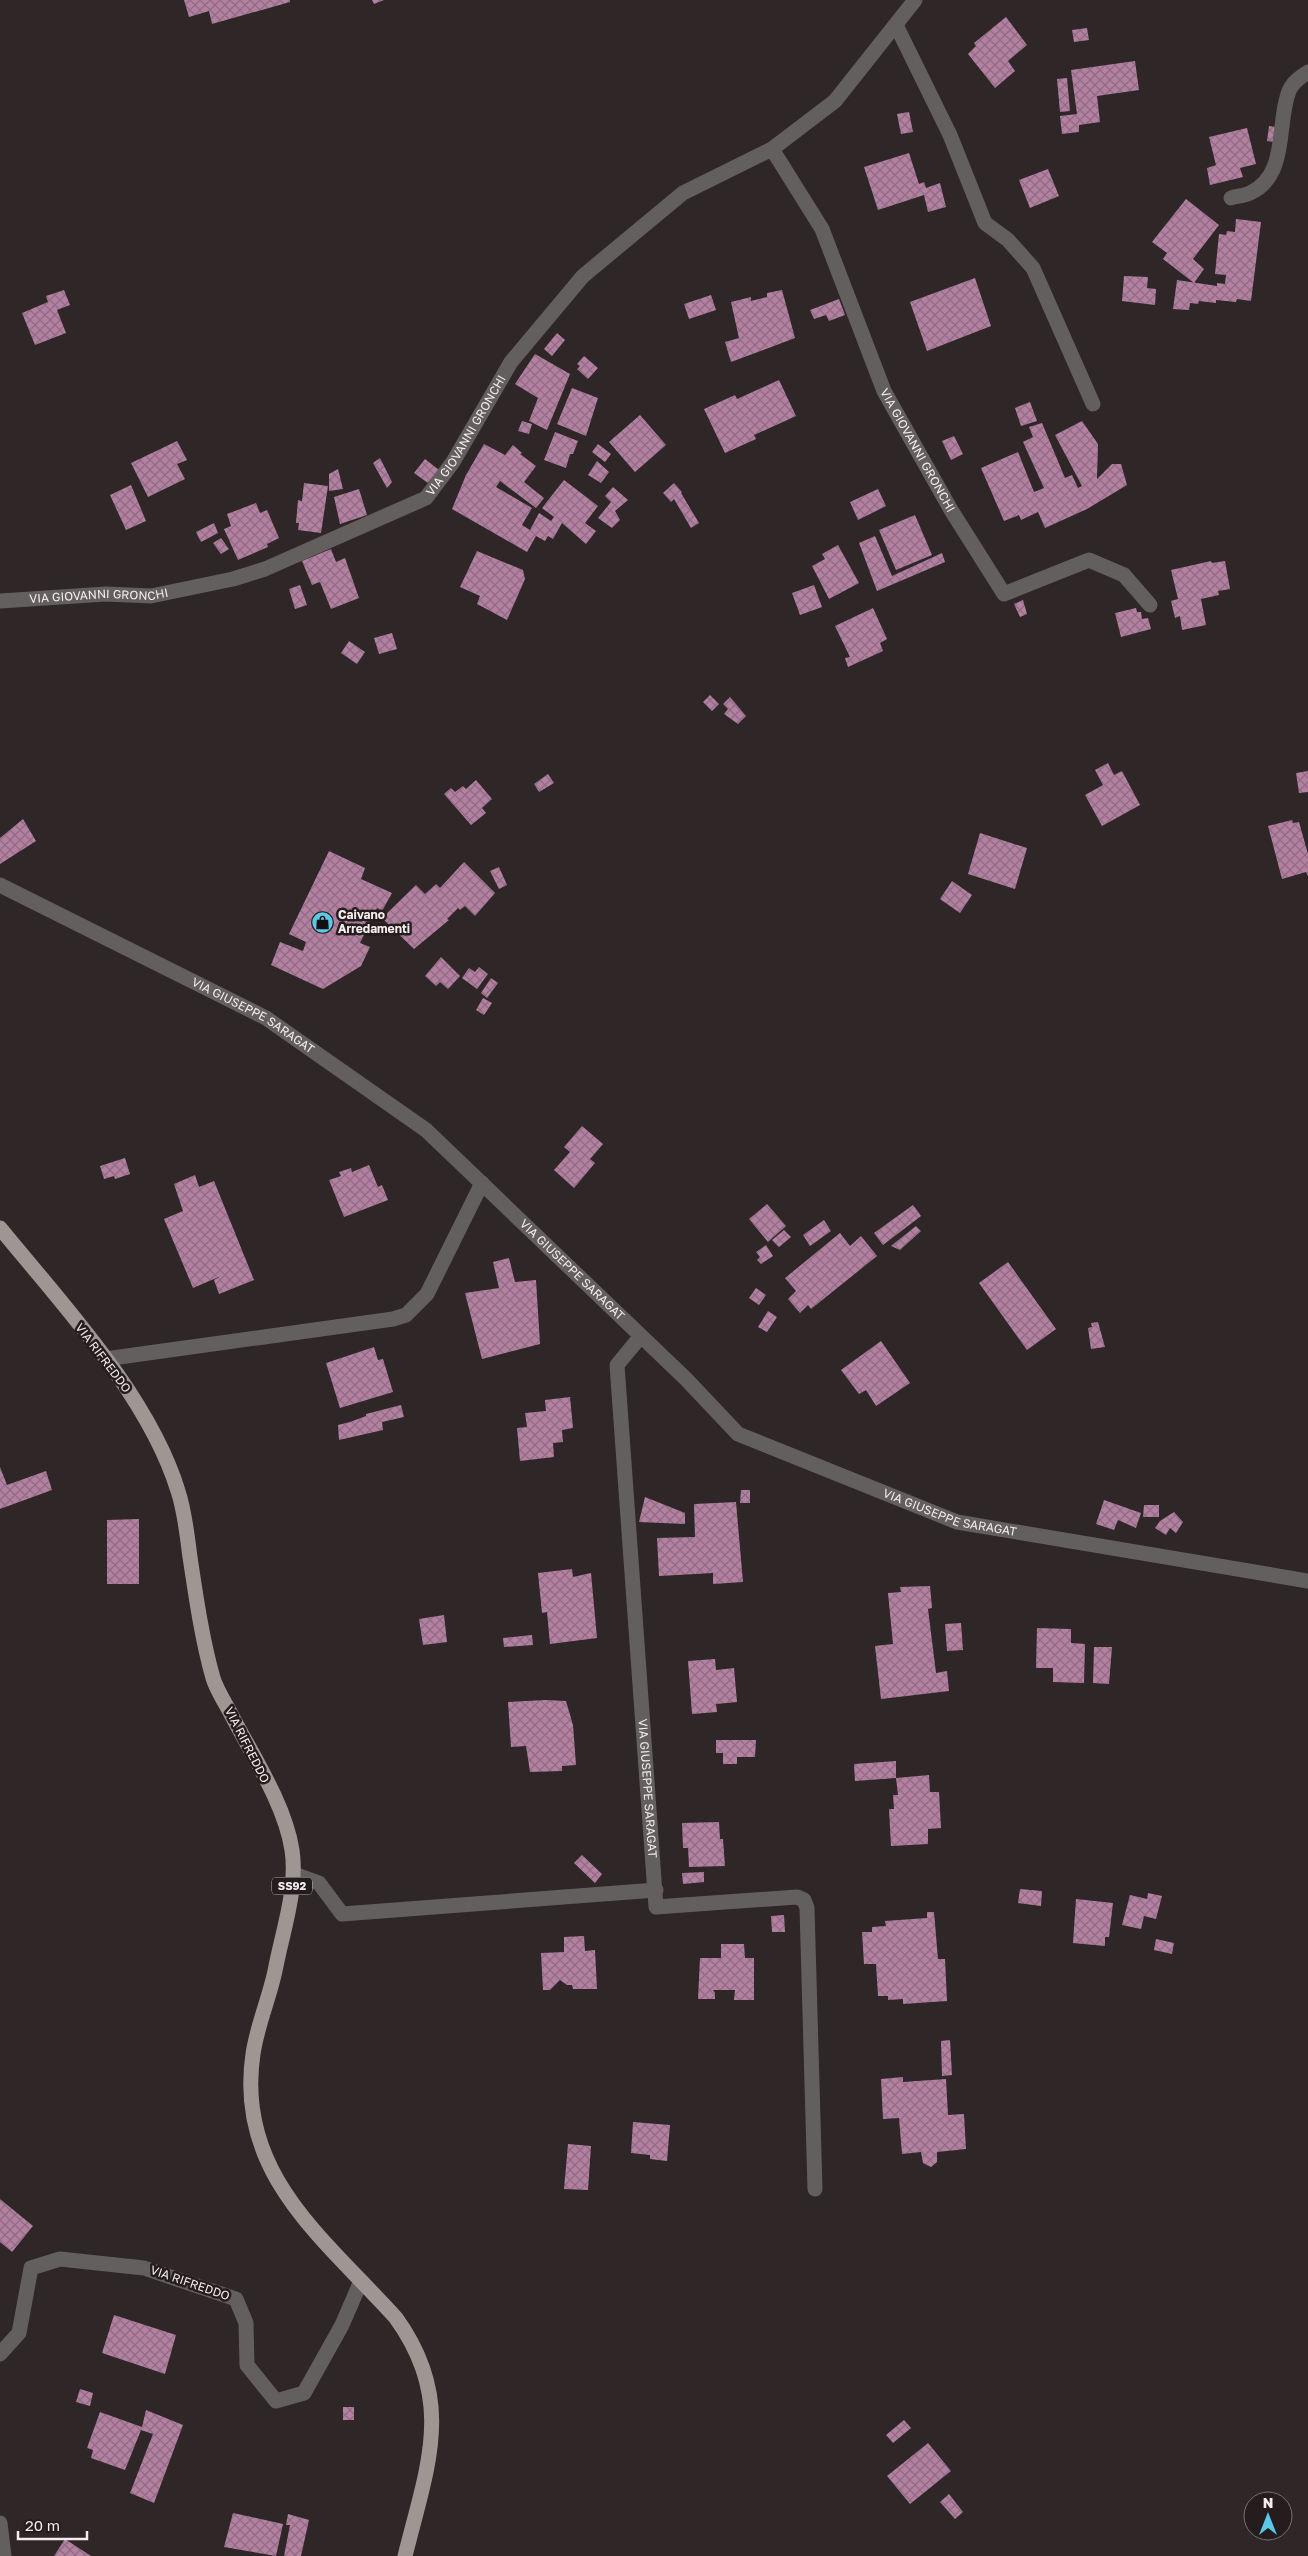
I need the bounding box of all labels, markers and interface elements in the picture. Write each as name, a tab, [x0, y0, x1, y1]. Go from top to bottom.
street label: VIA GIOVANNI GRONCHI	[422, 372, 509, 498]
street label: VIA GIOVANNI GRONCHI	[877, 386, 959, 515]
street label: VIA GIOVANNI GRONCHI	[29, 585, 170, 606]
place label: Caivano Arredamenti	[338, 907, 410, 936]
shop icon: Caivano Arredamenti	[310, 910, 334, 934]
street label: VIA GIUSEPPE SARAGAT	[189, 974, 318, 1057]
street label: VIA GIUSEPPE SARAGAT	[517, 1216, 628, 1324]
street label: VIA RIFREDDO	[72, 1320, 134, 1395]
street label: VIA GIUSEPPE SARAGAT	[881, 1485, 1018, 1539]
street label: VIA RIFREDDO	[222, 1704, 273, 1785]
street label: VIA GIUSEPPE SARAGAT	[635, 1718, 660, 1859]
road number: SS92	[272, 1878, 312, 1894]
street label: VIA RIFREDDO	[148, 2262, 232, 2303]
north arrow	[1243, 2491, 1293, 2541]
text: N	[1263, 2494, 1273, 2511]
scale bar	[18, 2508, 86, 2540]
text: 20 m	[25, 2516, 60, 2534]

